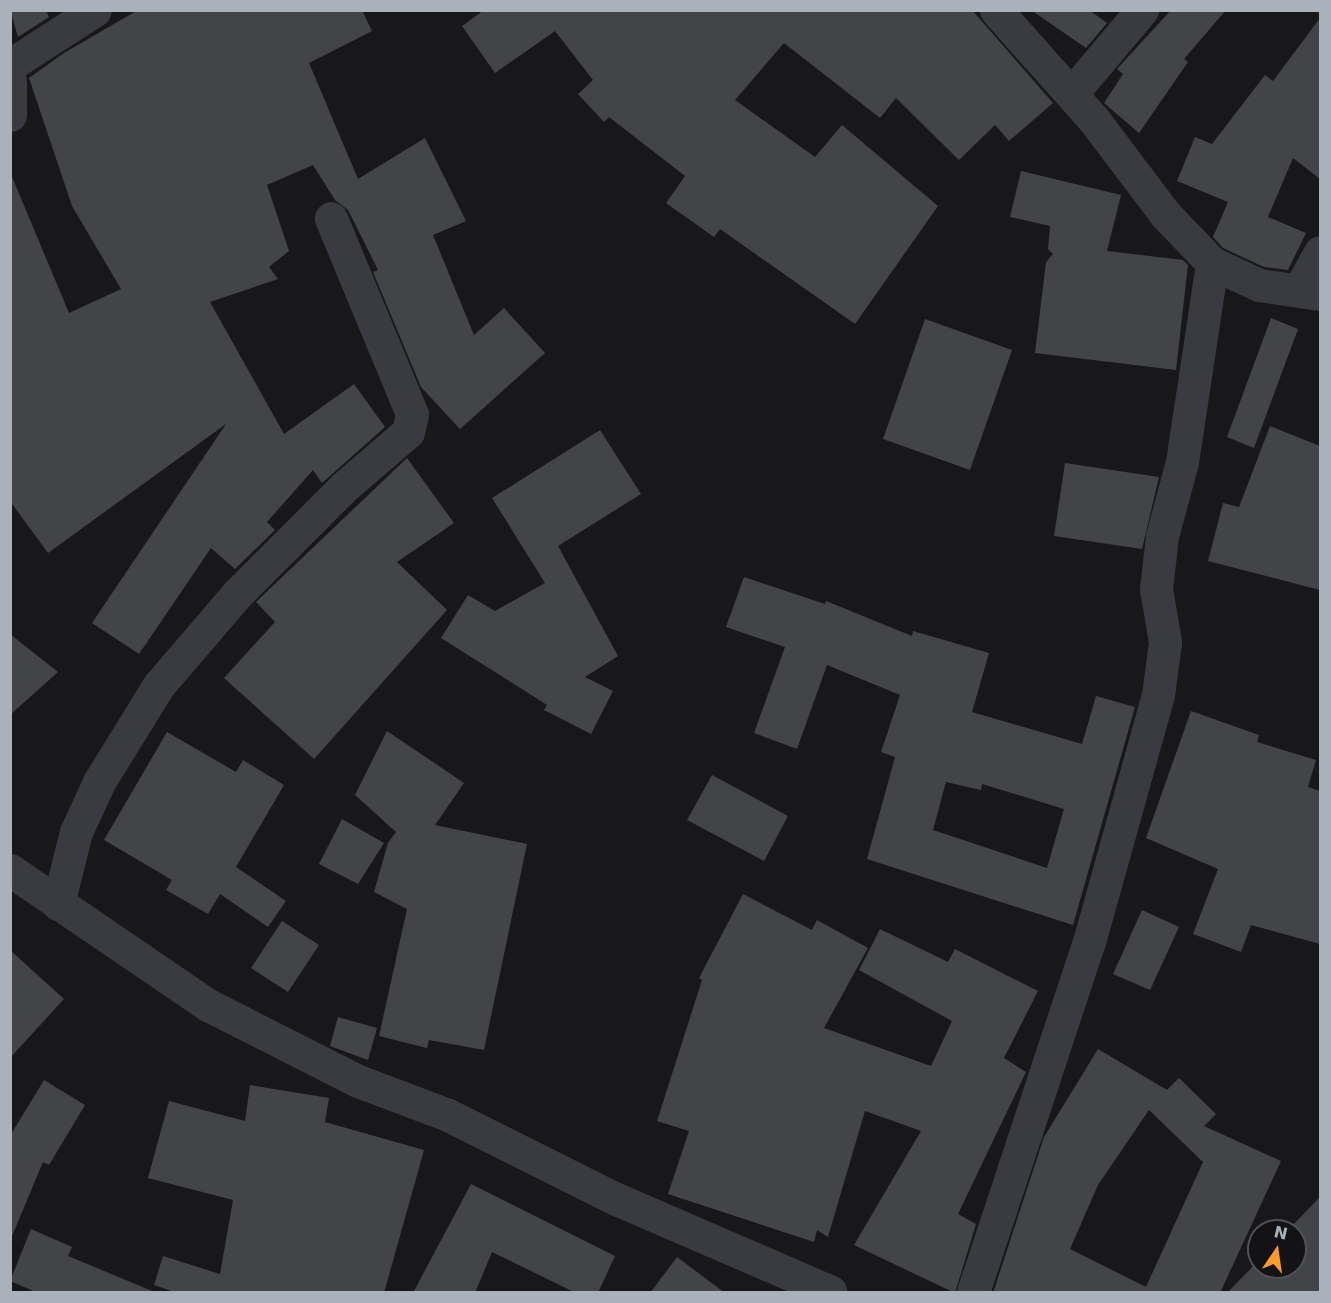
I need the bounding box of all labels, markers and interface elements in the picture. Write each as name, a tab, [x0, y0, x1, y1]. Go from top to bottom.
north arrow	[1247, 1219, 1307, 1279]
text: N	[1272, 1222, 1289, 1244]

